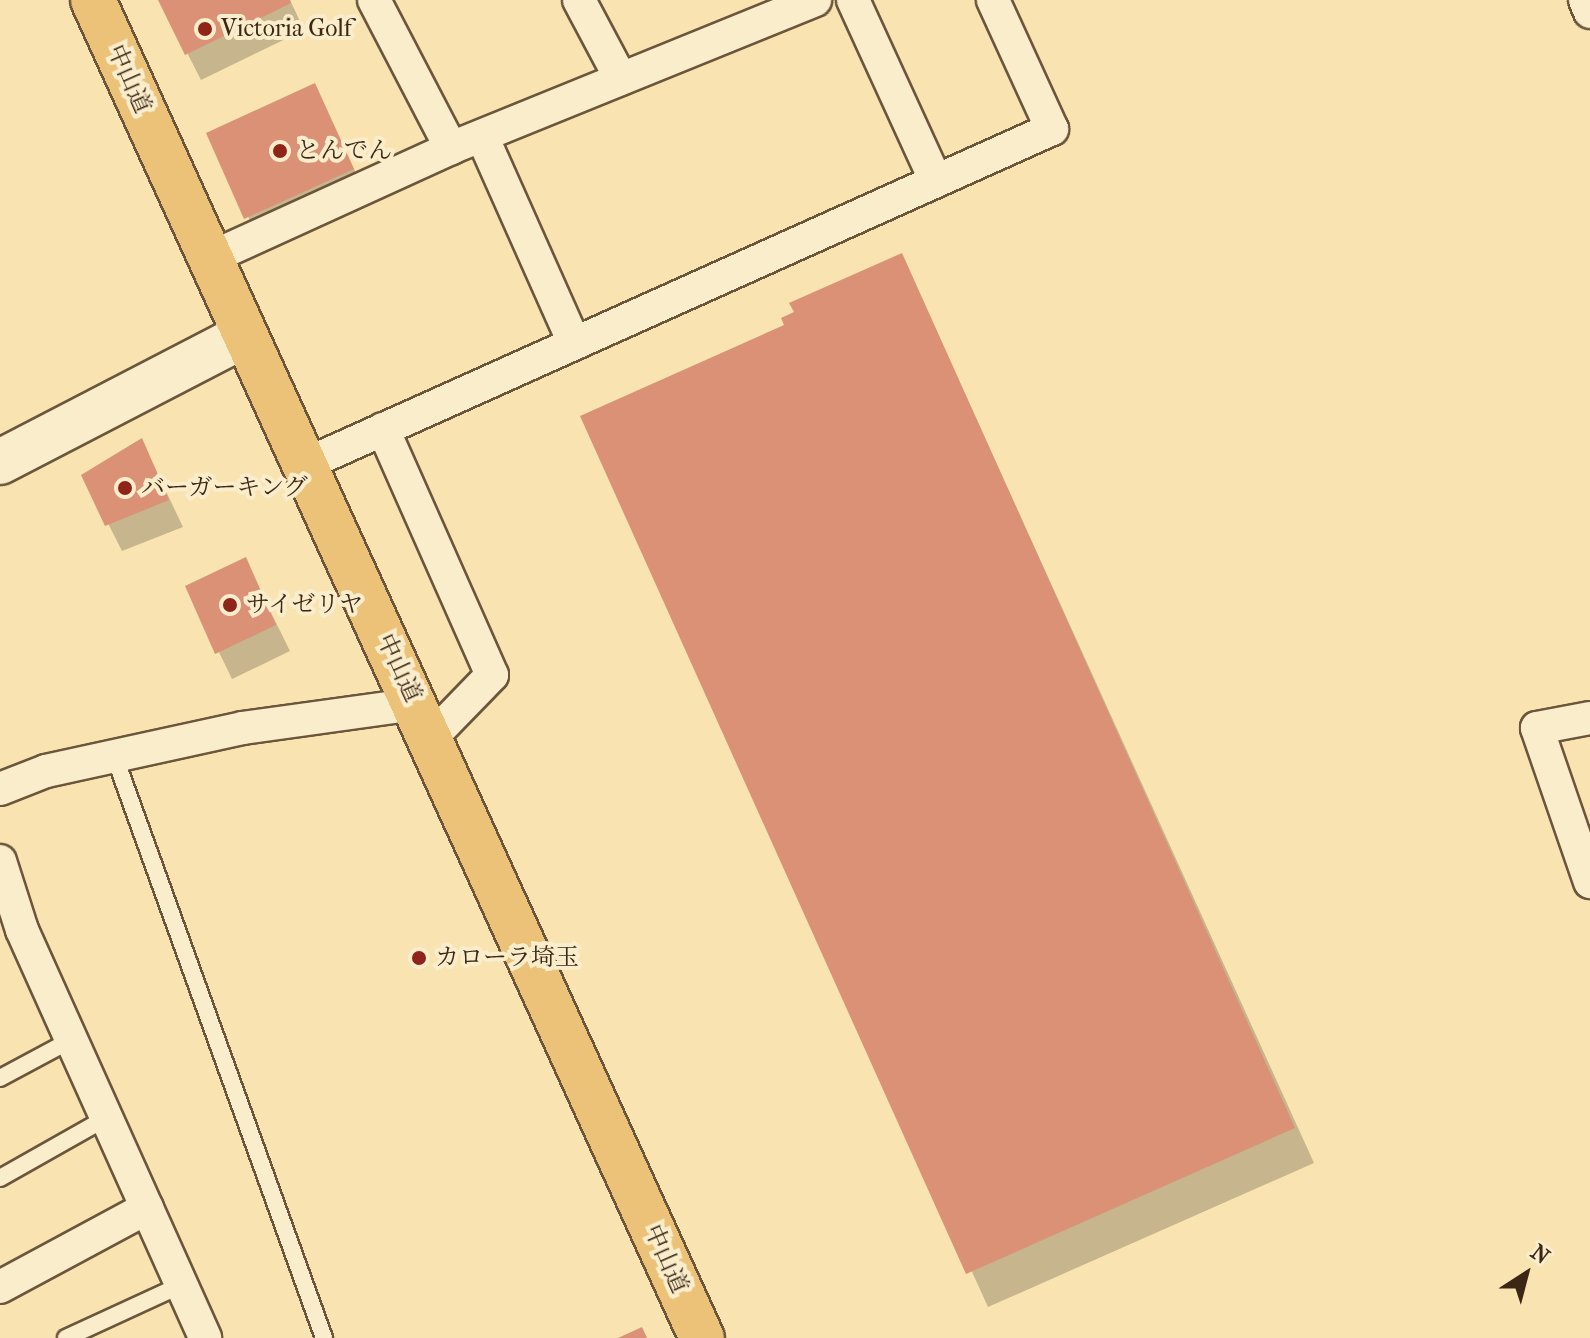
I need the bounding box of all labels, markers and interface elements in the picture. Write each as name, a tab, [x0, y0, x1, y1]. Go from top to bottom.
place label: Victoria Golf	[221, 15, 352, 43]
marker: Victoria Golf	[196, 20, 214, 38]
street label: 中山道	[101, 40, 157, 118]
place label: とんでん	[296, 137, 392, 165]
marker: とんでん	[271, 142, 289, 160]
place label: バーガーキング	[141, 474, 309, 502]
marker: バーガーキング	[116, 479, 134, 497]
place label: サイゼリヤ	[246, 591, 366, 619]
marker: サイゼリヤ	[221, 596, 239, 614]
street label: 中山道	[371, 629, 427, 707]
place label: カローラ埼玉	[435, 944, 579, 972]
marker: カローラ埼玉	[410, 949, 428, 967]
street label: 中山道	[638, 1220, 694, 1298]
north arrow	[1486, 1234, 1566, 1314]
text: N	[1526, 1239, 1554, 1270]

